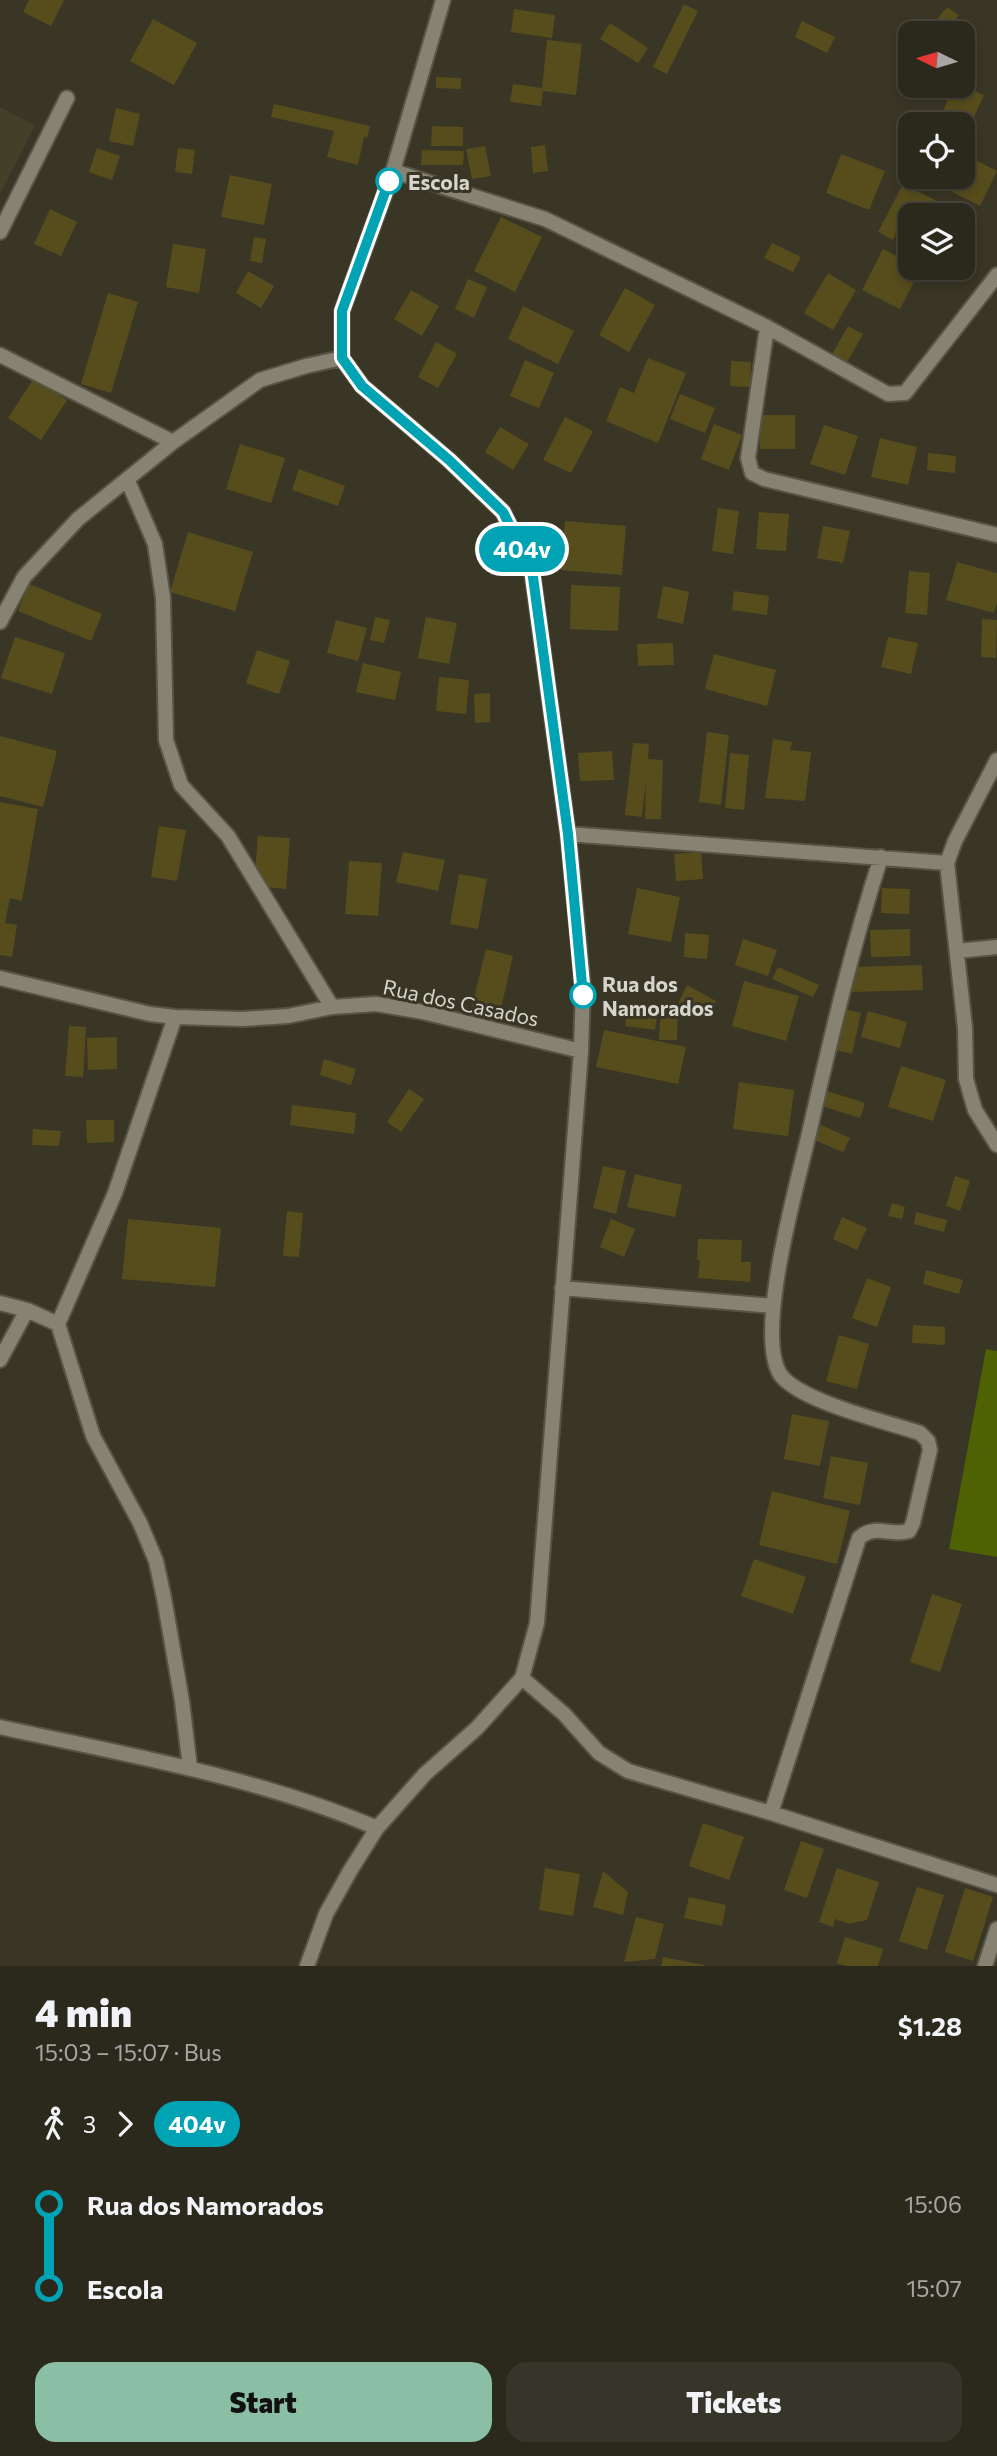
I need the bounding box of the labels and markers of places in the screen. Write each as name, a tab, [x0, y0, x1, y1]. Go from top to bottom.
marker: Escola	[376, 168, 402, 194]
place label: Escola	[408, 169, 470, 194]
place label: Rua dos Namorados	[602, 971, 714, 1020]
marker: Rua dos Namorados	[570, 982, 596, 1008]

